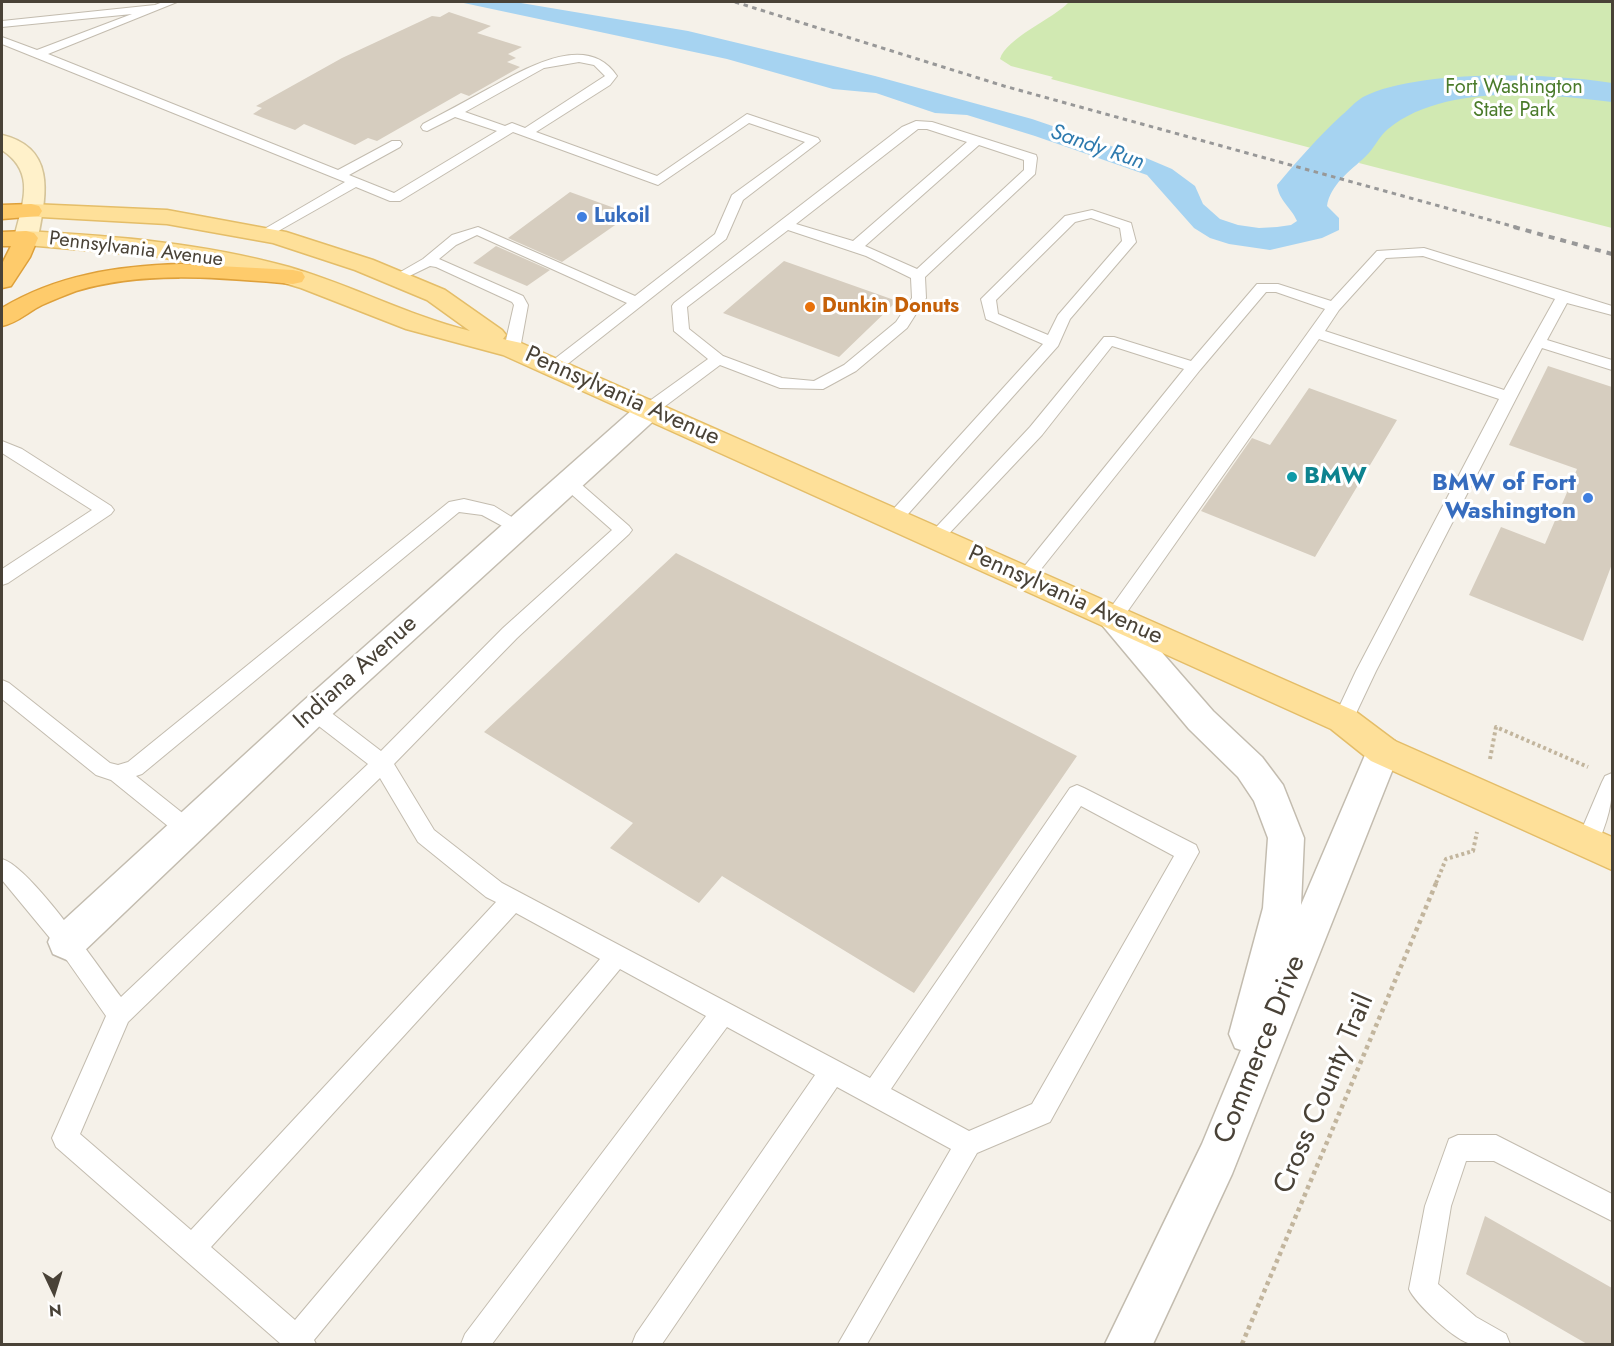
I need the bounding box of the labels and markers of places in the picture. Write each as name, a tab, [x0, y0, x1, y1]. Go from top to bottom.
place label: Lukoil	[594, 205, 650, 229]
marker: Lukoil	[575, 210, 589, 224]
place label: Dunkin Donuts	[822, 295, 959, 319]
marker: Dunkin Donuts	[803, 300, 817, 314]
place label: BMW	[1304, 463, 1367, 491]
marker: BMW	[1285, 470, 1299, 484]
place label: BMW of Fort Washington	[1432, 470, 1576, 526]
marker: BMW of Fort Washington	[1581, 491, 1595, 505]

